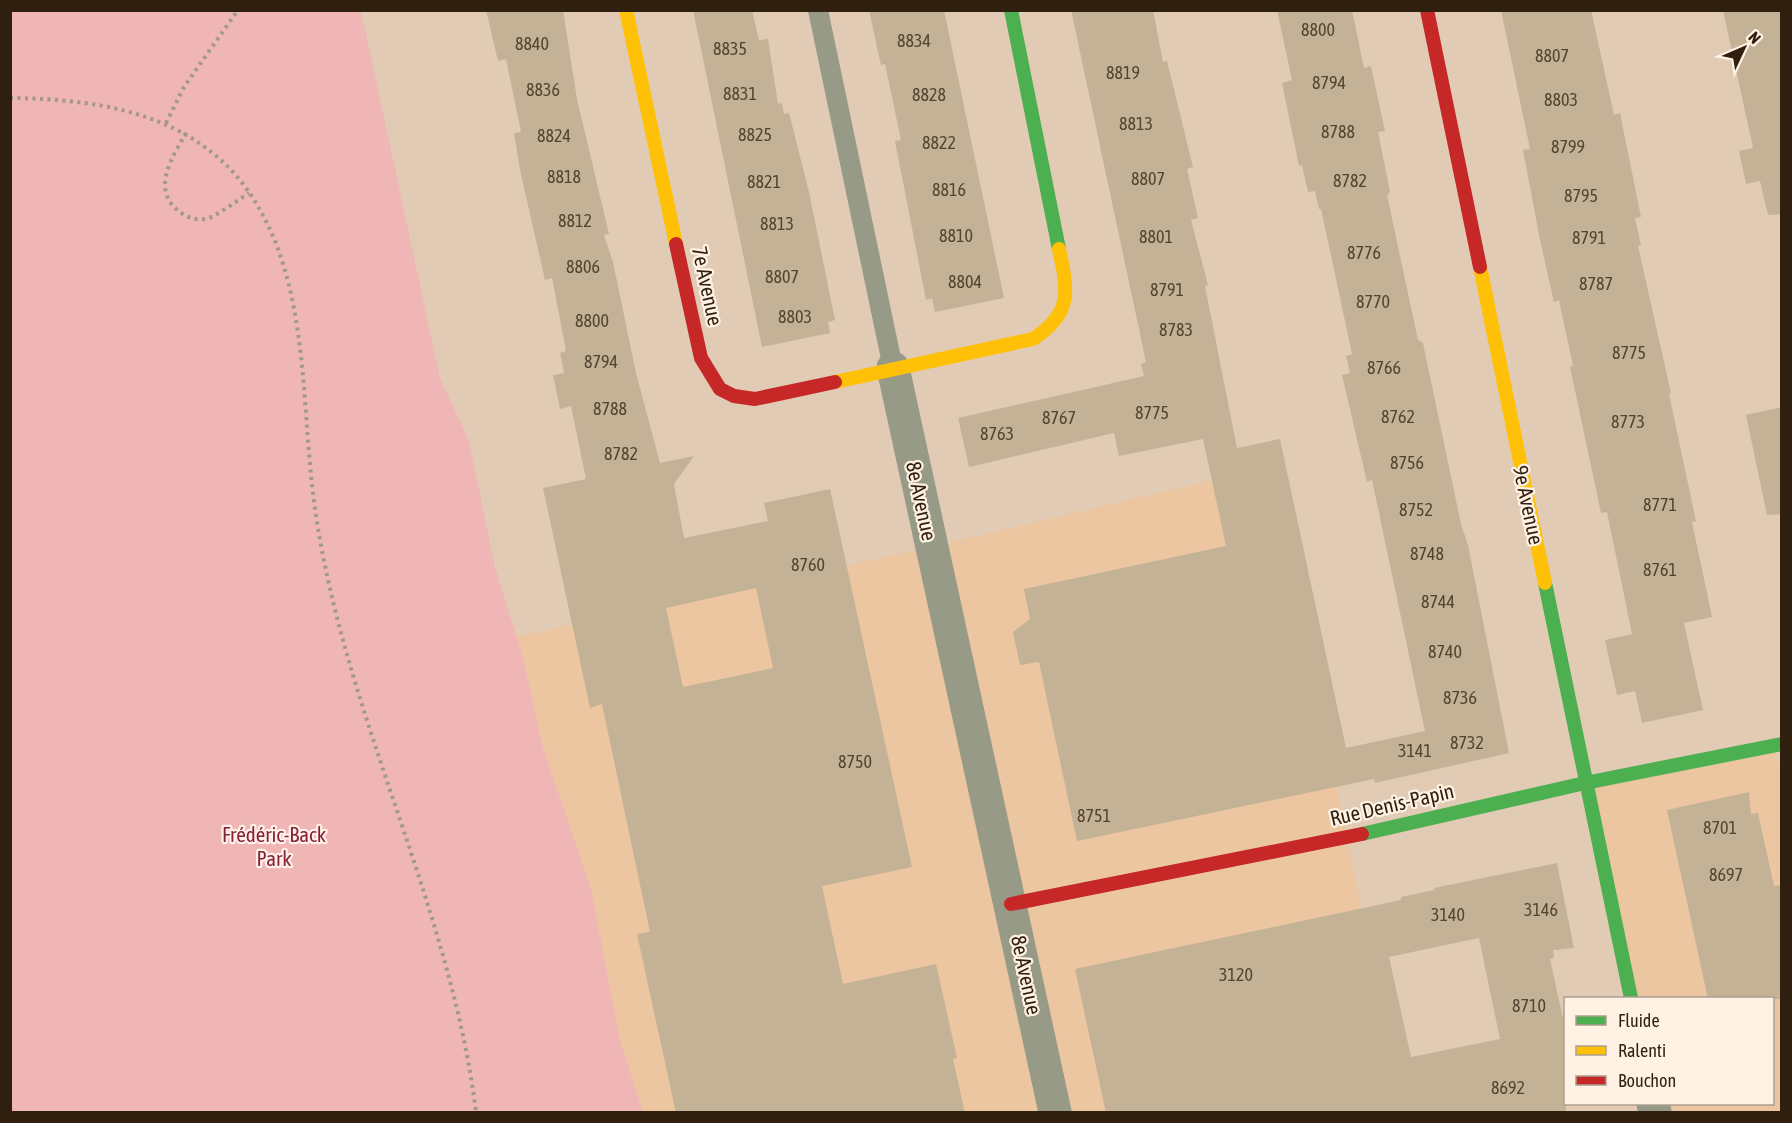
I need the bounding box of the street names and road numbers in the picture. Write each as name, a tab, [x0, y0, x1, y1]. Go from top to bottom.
street label: 7e Avenue	[688, 244, 728, 328]
street label: 8e Avenue	[902, 459, 942, 543]
street label: 9e Avenue	[1509, 463, 1549, 547]
street label: Rue Denis-Papin	[1327, 778, 1456, 830]
street label: 8e Avenue	[1007, 933, 1047, 1017]

